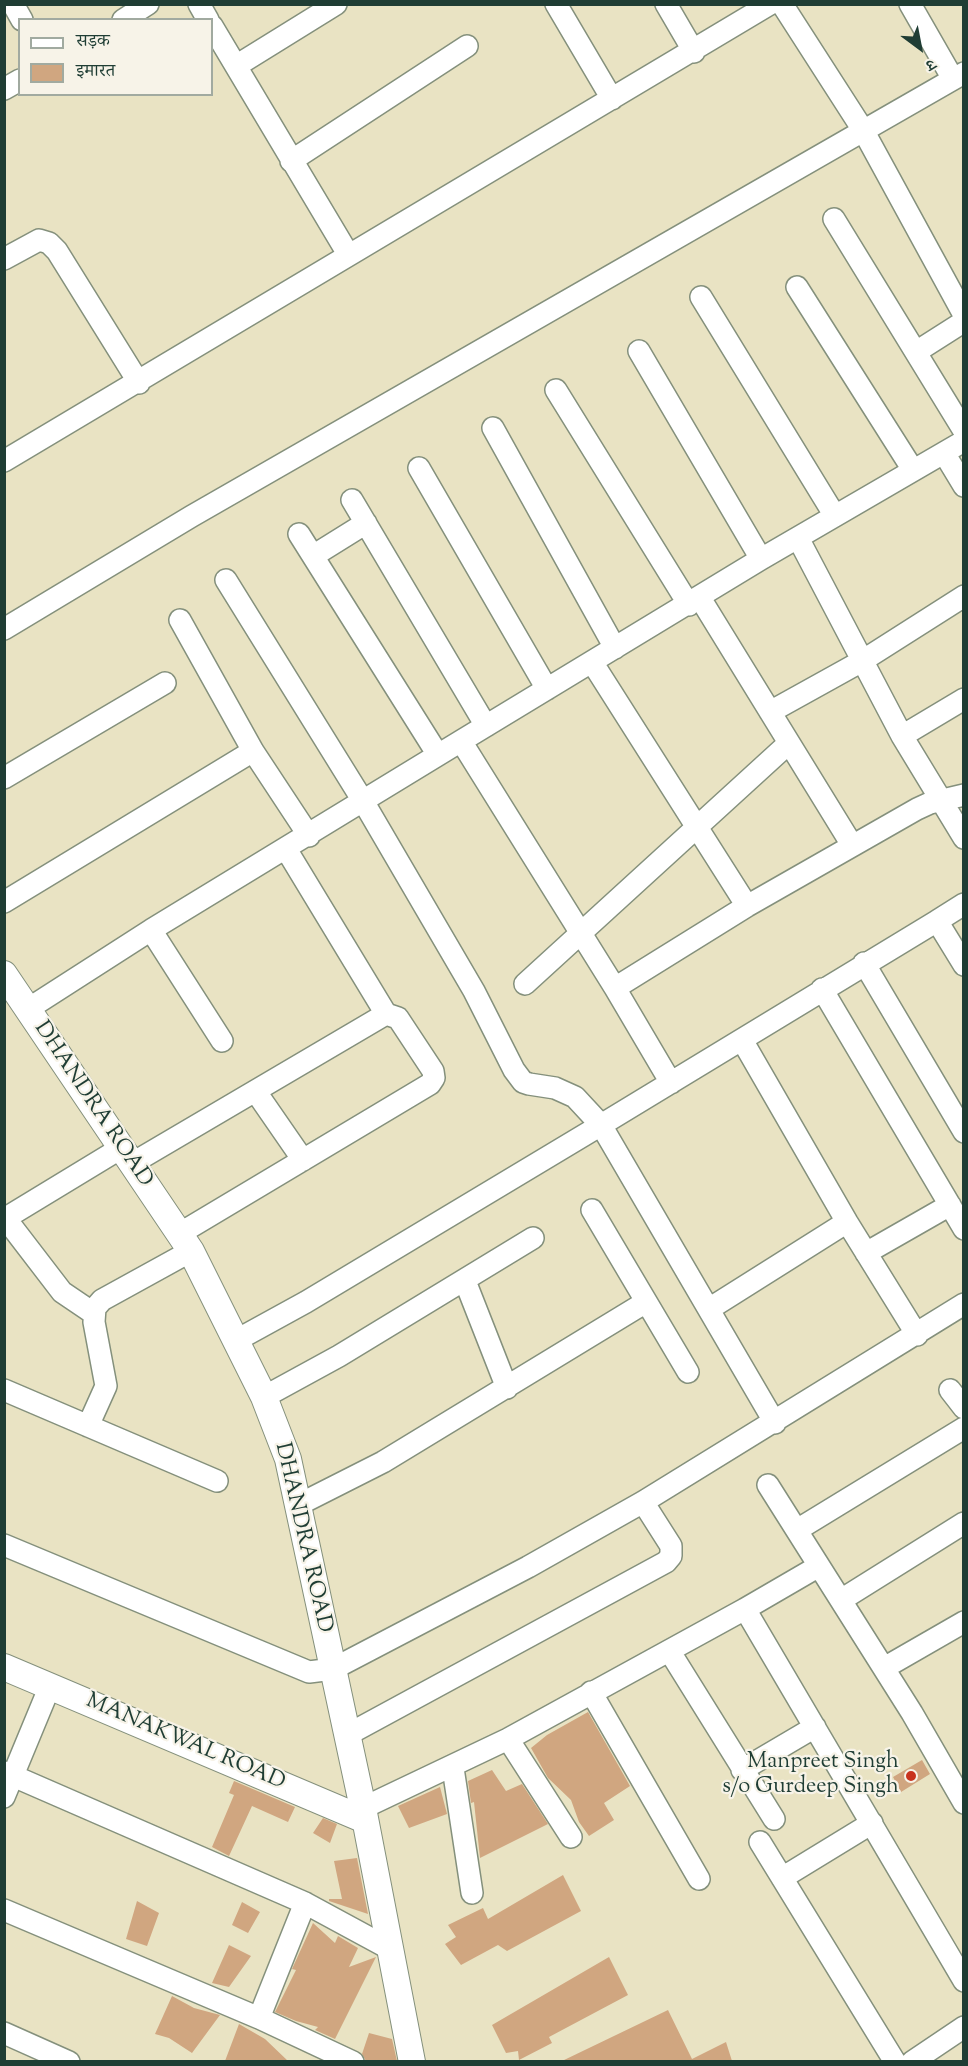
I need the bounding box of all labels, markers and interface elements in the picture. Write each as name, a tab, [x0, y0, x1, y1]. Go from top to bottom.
legend	[18, 18, 213, 96]
north arrow	[890, 18, 950, 78]
text: सड़क	[76, 29, 110, 55]
text: उ	[920, 52, 939, 76]
text: इमारत	[76, 59, 115, 85]
street label: DHANDRA ROAD	[27, 1017, 157, 1193]
street label: DHANDRA ROAD	[267, 1440, 337, 1636]
street label: MANAKWAL ROAD	[81, 1689, 289, 1797]
place label: Manpreet Singh s/o Gurdeep Singh	[722, 1750, 899, 1802]
marker: Manpreet Singh s/o Gurdeep Singh	[904, 1769, 918, 1783]

